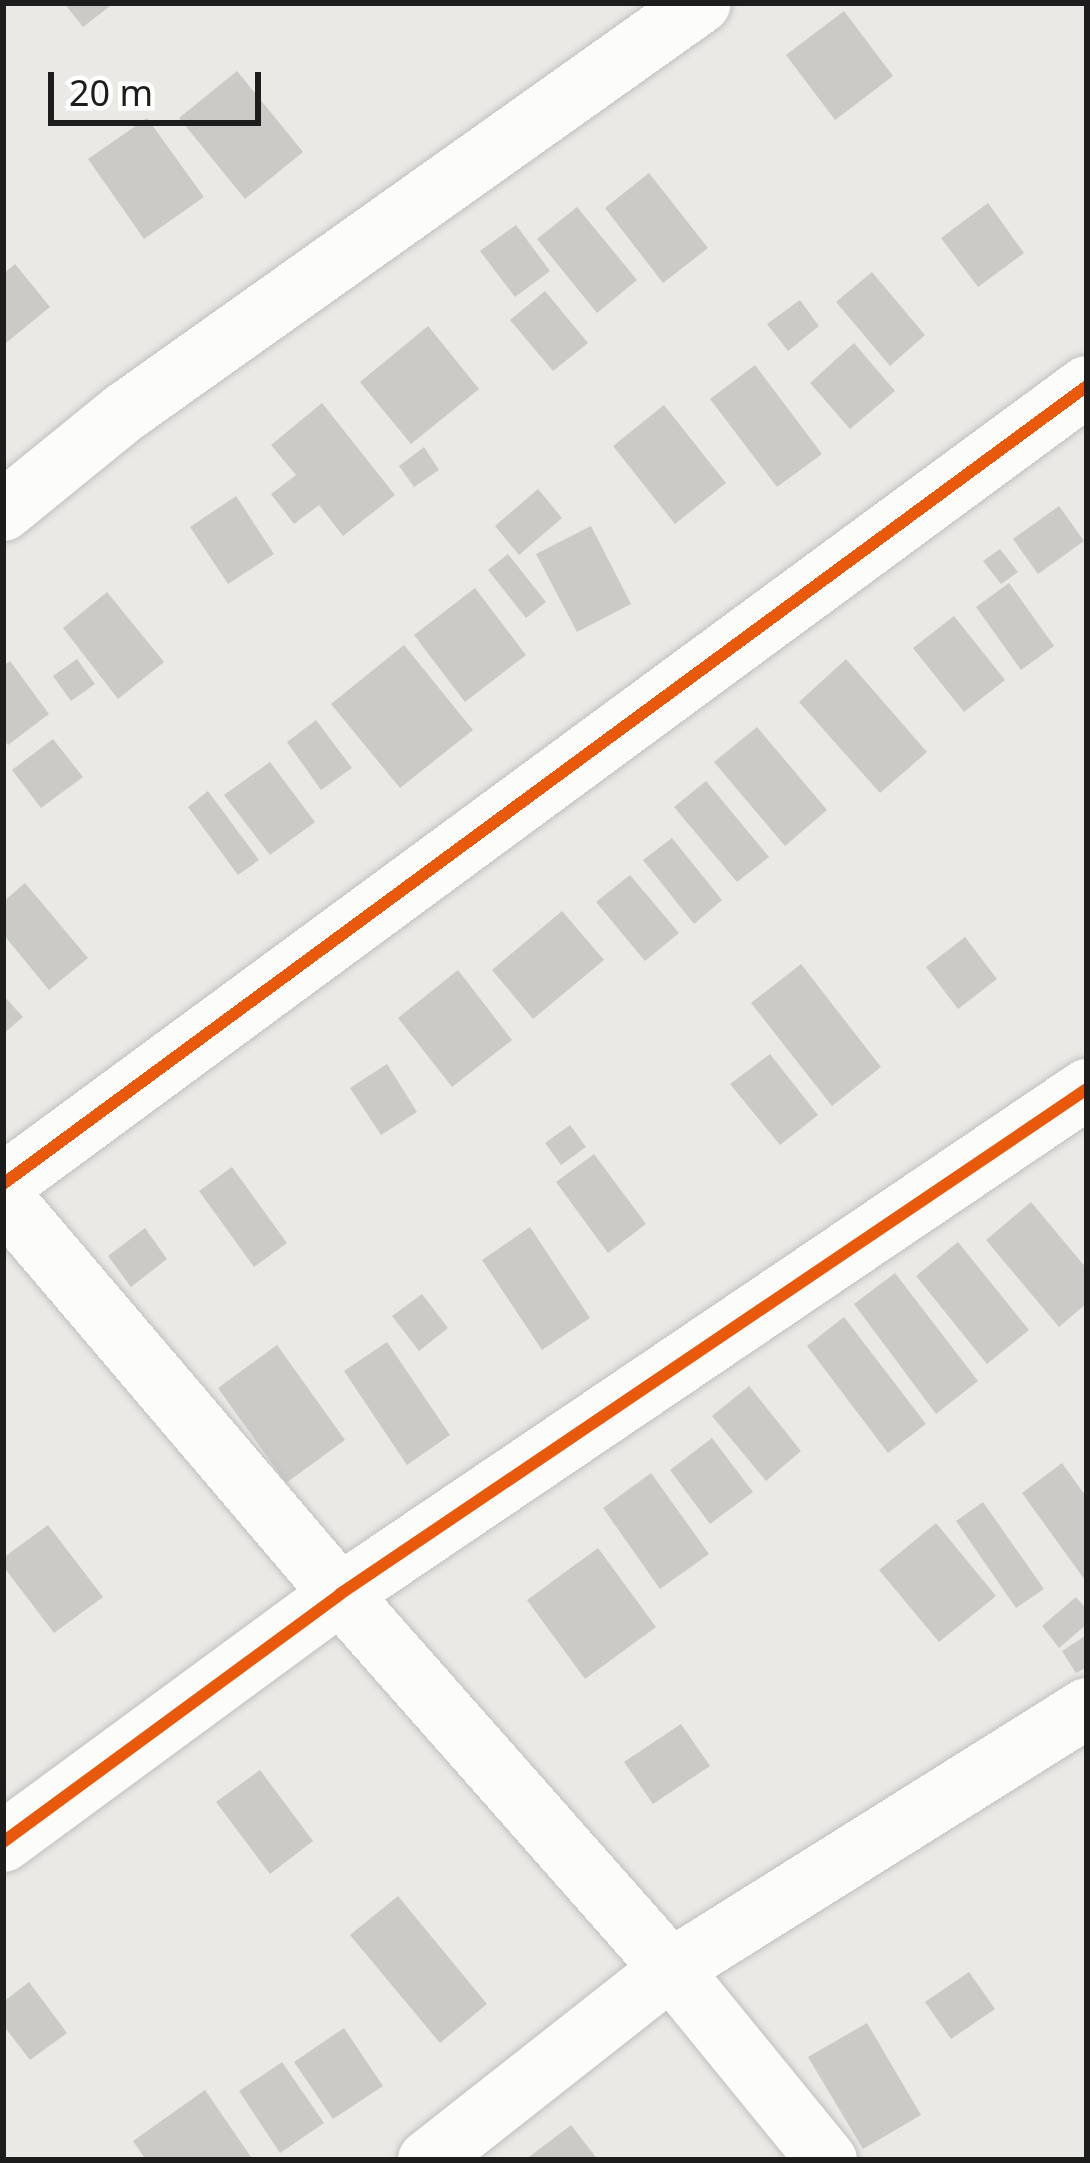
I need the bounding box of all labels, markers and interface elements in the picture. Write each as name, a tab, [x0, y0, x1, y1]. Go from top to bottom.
scale bar	[54, 48, 267, 122]
text: 20 m	[69, 68, 153, 117]

